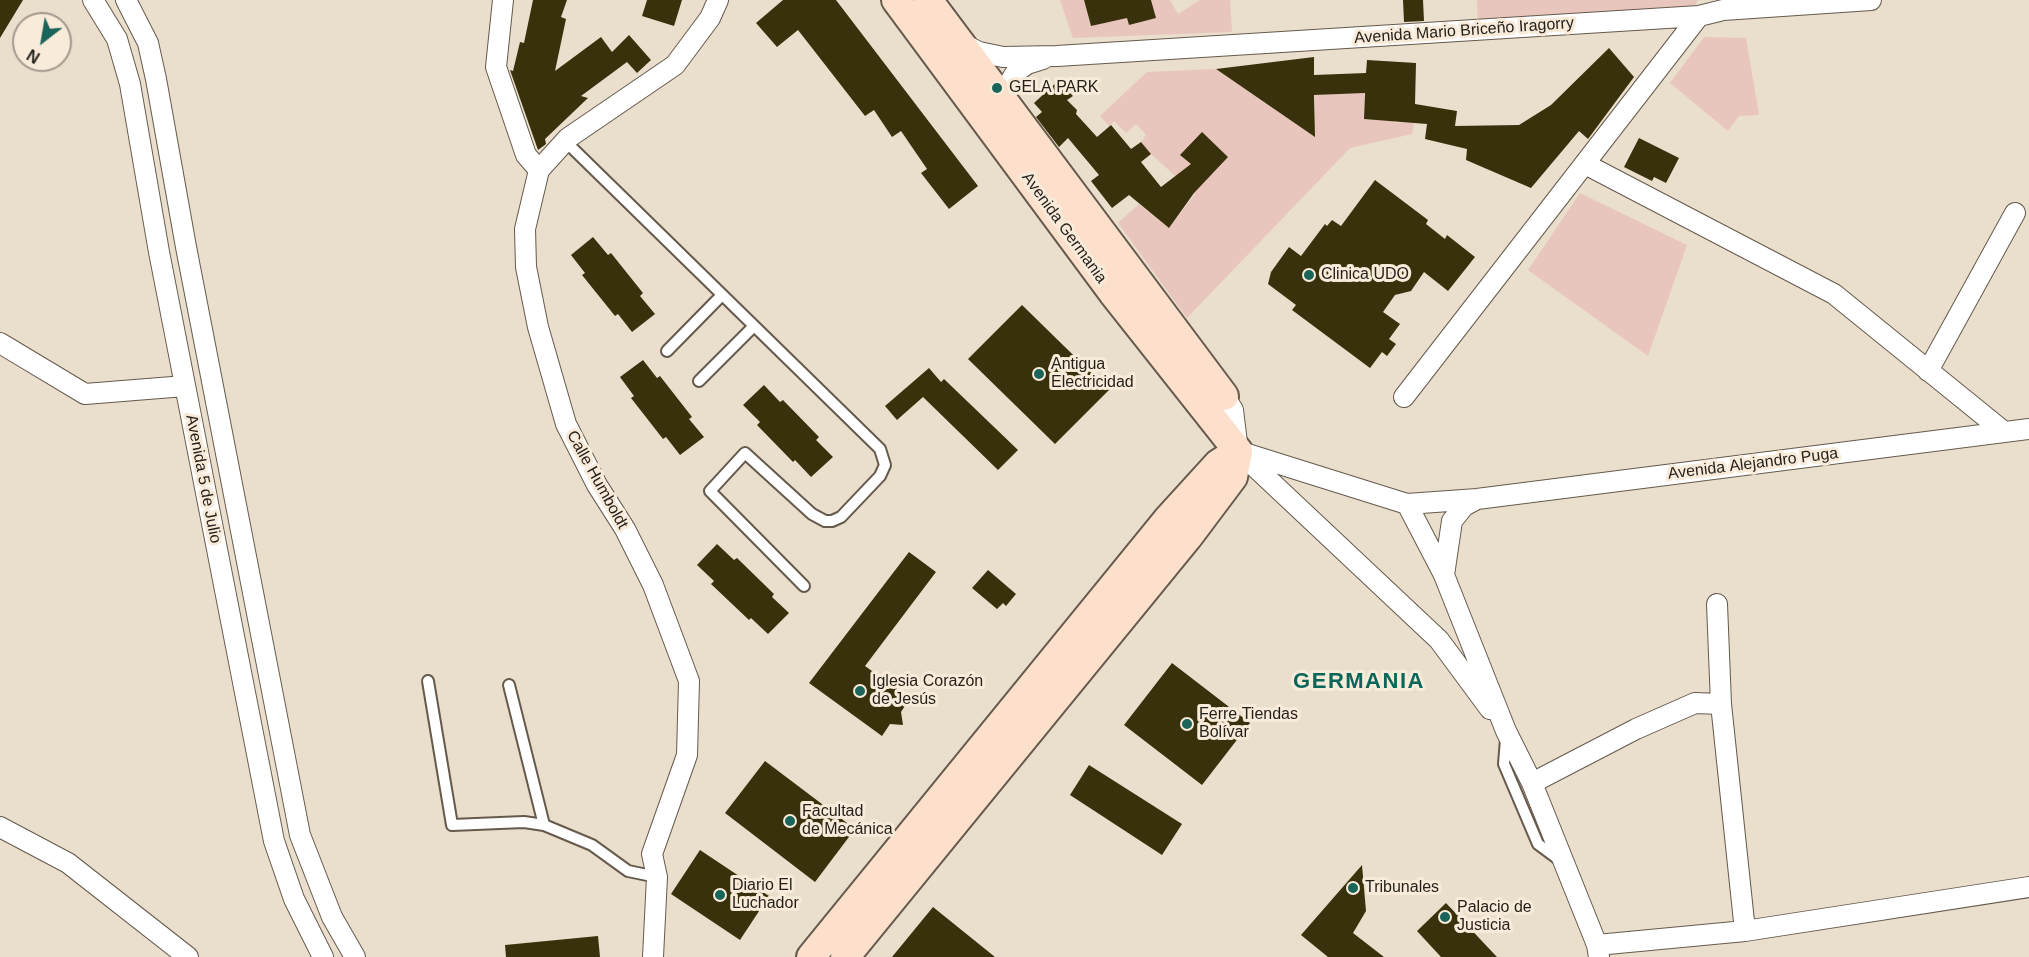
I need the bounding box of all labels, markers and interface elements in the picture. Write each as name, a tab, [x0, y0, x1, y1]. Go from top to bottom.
north arrow	[12, 12, 72, 72]
street label: Avenida Mario Briceño Iragorry	[1353, 14, 1575, 48]
text: N	[24, 46, 43, 66]
place label: GELA PARK	[1009, 78, 1099, 98]
marker: GELA PARK	[990, 81, 1004, 95]
street label: Avenida Germania	[1017, 169, 1111, 287]
place label: Clinica UDO	[1321, 265, 1409, 285]
marker: Clinica UDO	[1302, 268, 1316, 282]
place label: Antigua Electricidad	[1051, 355, 1134, 393]
marker: Antigua Electricidad	[1032, 367, 1046, 381]
street label: Avenida 5 de Julio	[181, 413, 225, 545]
street label: Calle Humboldt	[562, 428, 632, 532]
street label: Avenida Alejandro Puga	[1667, 444, 1839, 484]
district label: GERMANIA	[1293, 669, 1425, 695]
place label: Iglesia Corazón de Jesús	[872, 672, 983, 710]
marker: Iglesia Corazón de Jesús	[853, 684, 867, 698]
place label: Ferre Tiendas Bolívar	[1199, 705, 1298, 743]
marker: Ferre Tiendas Bolívar	[1180, 717, 1194, 731]
place label: Facultad de Mecánica	[802, 802, 893, 840]
marker: Facultad de Mecánica	[783, 814, 797, 828]
place label: Diario El Luchador	[732, 876, 799, 914]
place label: Tribunales	[1365, 878, 1439, 898]
marker: Tribunales	[1346, 881, 1360, 895]
marker: Diario El Luchador	[713, 888, 727, 902]
place label: Palacio de Justicia	[1457, 898, 1532, 936]
marker: Palacio de Justicia	[1438, 910, 1452, 924]

